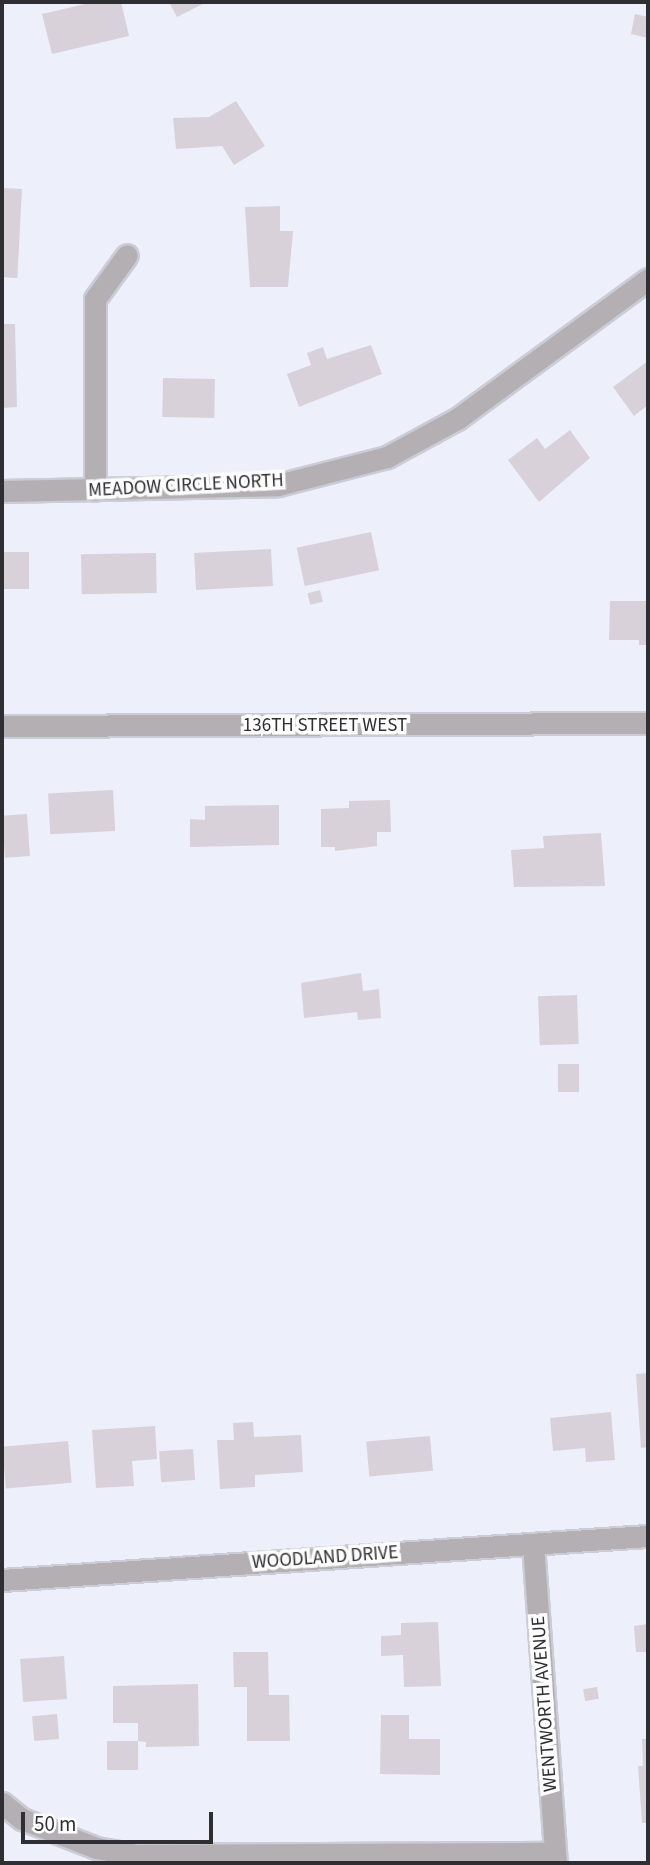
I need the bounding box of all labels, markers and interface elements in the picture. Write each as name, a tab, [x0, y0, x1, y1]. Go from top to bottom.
street label: MEADOW CIRCLE NORTH	[88, 469, 284, 503]
street label: 136TH STREET WEST	[243, 715, 407, 737]
street label: WOODLAND DRIVE	[251, 1542, 399, 1574]
street label: WENTWORTH AVENUE	[527, 1615, 563, 1793]
scale bar	[24, 1798, 217, 1842]
text: 50 m	[34, 1809, 76, 1839]

